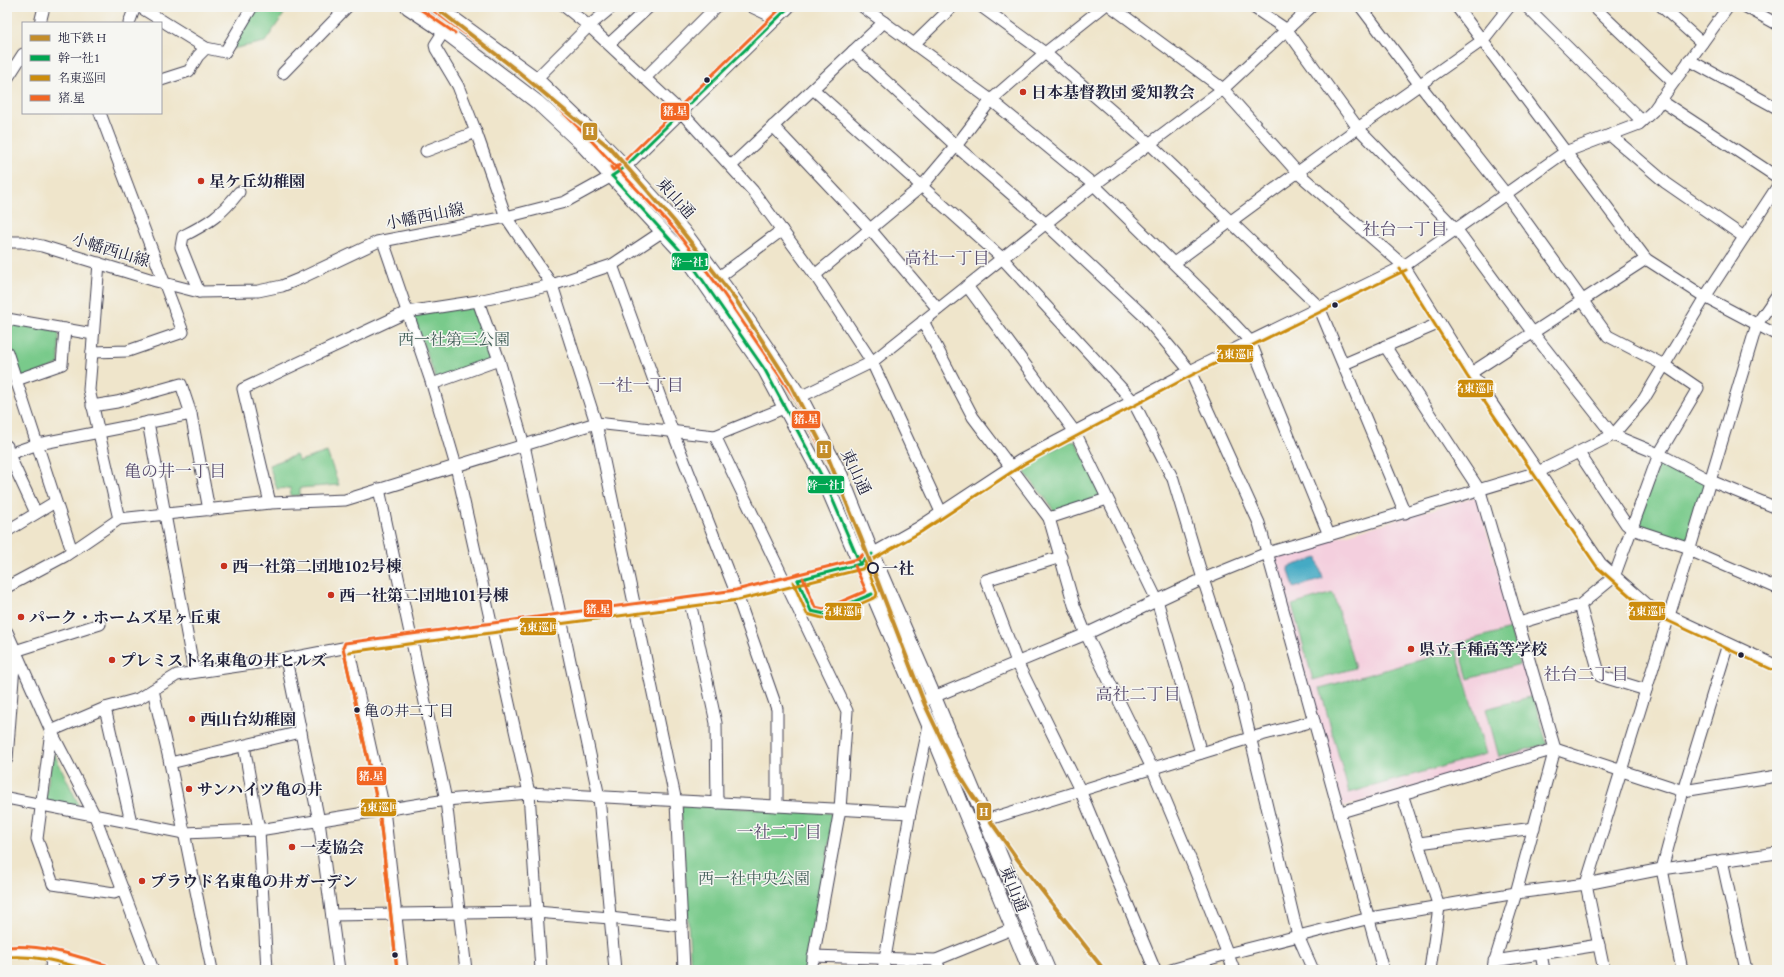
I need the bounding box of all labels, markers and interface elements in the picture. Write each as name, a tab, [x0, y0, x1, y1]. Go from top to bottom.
legend	[22, 22, 162, 114]
text: 地下鉄 H	[58, 30, 106, 46]
text: 幹一社1	[58, 50, 100, 66]
text: 名東巡回	[58, 70, 106, 86]
unlabelled marker	[702, 75, 712, 85]
place label: 日本基督教団 愛知教会	[1031, 82, 1195, 103]
marker: 日本基督教団 愛知教会	[1018, 87, 1028, 97]
text: 猪.星	[58, 90, 85, 106]
line badge: 猪.星	[660, 102, 690, 121]
text: 猪.星	[663, 104, 687, 118]
line badge: H	[582, 122, 598, 141]
text: H	[586, 124, 595, 138]
place label: 星ケ丘幼稚園	[209, 171, 305, 192]
street label: 東山通	[652, 173, 700, 223]
marker: 星ケ丘幼稚園	[196, 176, 206, 186]
street label: 小幡西山線	[384, 198, 466, 234]
district label: 社台一丁目	[1363, 218, 1448, 240]
street label: 小幡西山線	[70, 228, 152, 272]
district label: 高社一丁目	[905, 247, 990, 269]
line badge: 幹一社1	[671, 252, 709, 271]
text: 幹一社1	[671, 255, 710, 269]
unlabelled marker	[1330, 300, 1340, 310]
park label: 西一社第三公園	[398, 329, 510, 350]
line badge: 名東巡回	[1216, 344, 1254, 363]
text: 名東巡回	[1213, 347, 1257, 361]
district label: 一社一丁目	[599, 374, 684, 396]
line badge: 名東巡回	[1457, 379, 1494, 398]
text: 名東巡回	[1453, 381, 1497, 395]
line badge: 猪.星	[791, 410, 821, 429]
text: 猪.星	[794, 412, 818, 426]
line badge: H	[816, 440, 832, 459]
text: H	[820, 442, 829, 456]
street label: 東山通	[836, 446, 876, 498]
district label: 亀の井一丁目	[124, 460, 226, 482]
line badge: 幹一社1	[807, 475, 845, 494]
text: 幹一社1	[807, 478, 846, 492]
place label: 西一社第二団地102号棟	[232, 556, 401, 577]
place label: 一社	[882, 558, 914, 579]
marker: 西一社第二団地102号棟	[219, 561, 229, 571]
marker: 一社	[867, 562, 879, 574]
place label: 西一社第二団地101号棟	[339, 585, 508, 606]
marker: 西一社第二団地101号棟	[326, 590, 336, 600]
line badge: 猪.星	[583, 599, 613, 618]
line badge: 名東巡回	[1628, 601, 1666, 621]
text: 猪.星	[586, 602, 610, 616]
line badge: 名東巡回	[824, 602, 862, 621]
text: 名東巡回	[821, 604, 865, 618]
text: 名東巡回	[1625, 604, 1669, 618]
place label: パーク・ホームズ星ヶ丘東	[29, 607, 221, 628]
marker: パーク・ホームズ星ヶ丘東	[16, 612, 26, 622]
line badge: 名東巡回	[519, 617, 557, 636]
text: 名東巡回	[516, 620, 560, 634]
place label: 県立千種高等学校	[1419, 639, 1548, 660]
marker: 県立千種高等学校	[1406, 644, 1416, 654]
place label: プレミスト名東亀の井ヒルズ	[120, 650, 327, 671]
unlabelled marker	[1736, 650, 1746, 660]
marker: プレミスト名東亀の井ヒルズ	[107, 655, 117, 665]
district label: 社台二丁目	[1544, 663, 1629, 685]
district label: 高社二丁目	[1096, 683, 1181, 705]
place label: 亀の井二丁目	[364, 701, 454, 720]
marker: 亀の井二丁目	[352, 705, 362, 715]
place label: 西山台幼稚園	[200, 709, 296, 730]
marker: 西山台幼稚園	[187, 714, 197, 724]
line badge: 猪.星	[356, 766, 387, 786]
text: 猪.星	[359, 769, 383, 783]
place label: サンハイツ亀の井	[197, 779, 323, 800]
marker: サンハイツ亀の井	[184, 784, 194, 794]
line badge: 名東巡回	[360, 798, 397, 817]
text: 名東巡回	[356, 800, 400, 814]
line badge: H	[976, 802, 992, 821]
text: H	[980, 805, 989, 819]
district label: 一社二丁目	[737, 821, 822, 843]
place label: 一麦協会	[300, 837, 364, 858]
marker: 一麦協会	[287, 842, 297, 852]
street label: 東山通	[995, 863, 1033, 915]
park label: 西一社中央公園	[698, 868, 810, 889]
place label: プラウド名東亀の井ガーデン	[150, 871, 358, 892]
marker: プラウド名東亀の井ガーデン	[137, 876, 147, 886]
unlabelled marker	[390, 950, 400, 960]

